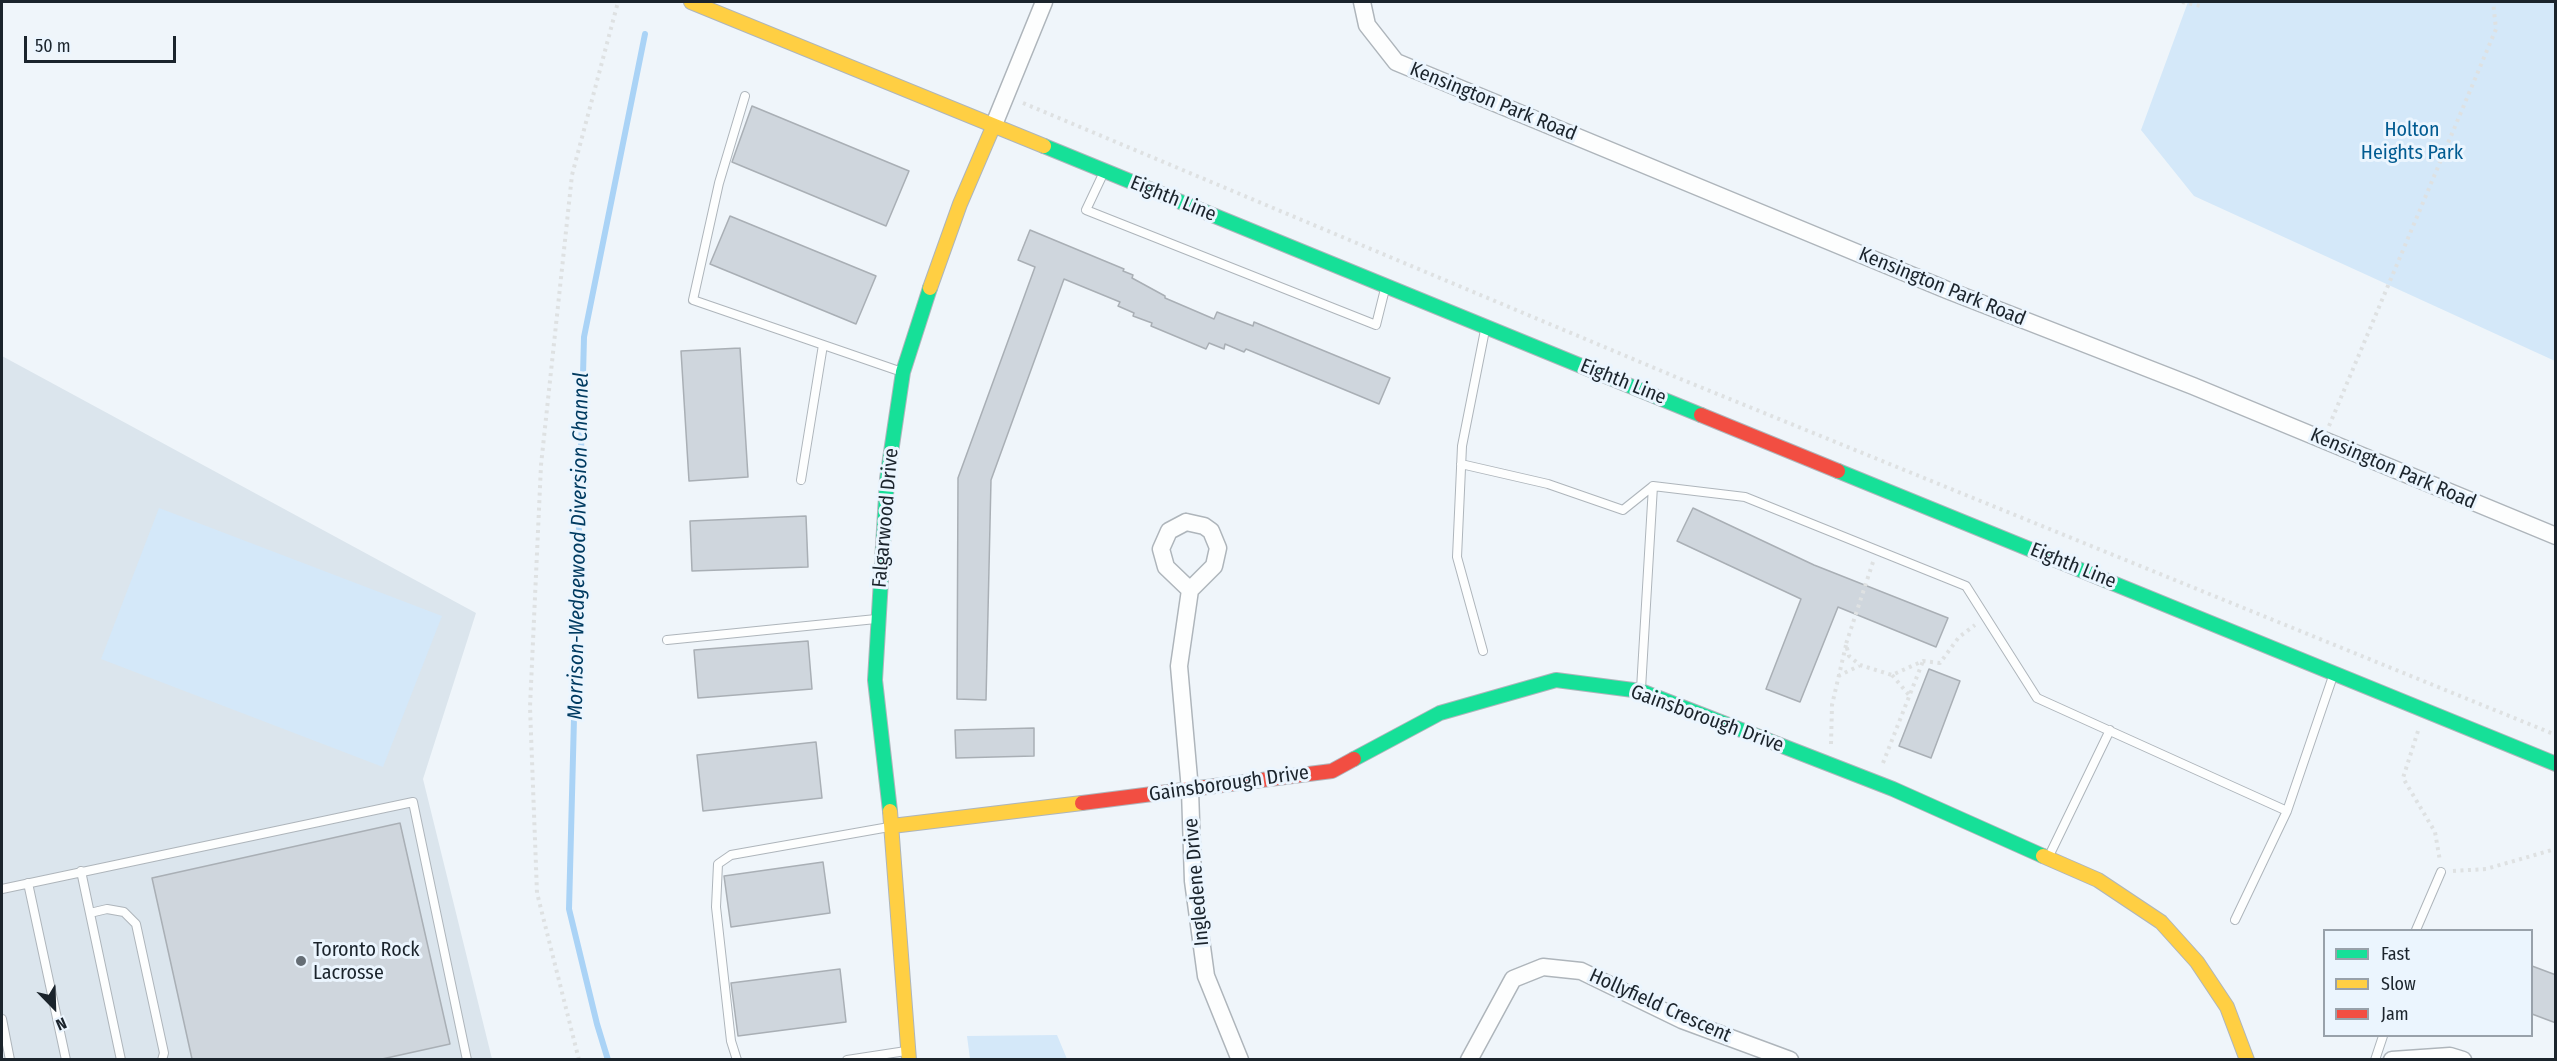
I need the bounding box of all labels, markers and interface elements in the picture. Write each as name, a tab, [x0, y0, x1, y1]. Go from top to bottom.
scale bar	[27, 24, 178, 62]
text: 50 m	[35, 35, 71, 57]
street label: Kensington Park Road	[1406, 58, 1580, 146]
park label: Holton Heights Park	[2361, 118, 2463, 165]
street label: Eighth Line	[1127, 171, 1219, 227]
street label: Kensington Park Road	[1855, 243, 2029, 331]
street label: Eighth Line	[1577, 354, 1669, 410]
water label: Morrison-Wedgewood Diversion Channel	[563, 372, 595, 720]
street label: Kensington Park Road	[2306, 423, 2480, 515]
street label: Falgarwood Drive	[868, 447, 904, 589]
street label: Eighth Line	[2027, 538, 2119, 594]
street label: Gainsborough Drive	[1627, 680, 1787, 758]
street label: Gainsborough Drive	[1148, 761, 1310, 807]
street label: Ingledene Drive	[1179, 817, 1215, 947]
legend	[2323, 929, 2533, 1037]
place label: Toronto Rock Lacrosse	[313, 938, 420, 985]
text: Fast	[2381, 943, 2410, 965]
marker: Toronto Rock Lacrosse	[294, 954, 308, 968]
street label: Hollyfield Crescent	[1585, 964, 1735, 1048]
text: Slow	[2381, 973, 2416, 995]
north arrow	[24, 977, 84, 1037]
text: Jam	[2381, 1003, 2409, 1025]
text: N	[53, 1013, 69, 1035]

